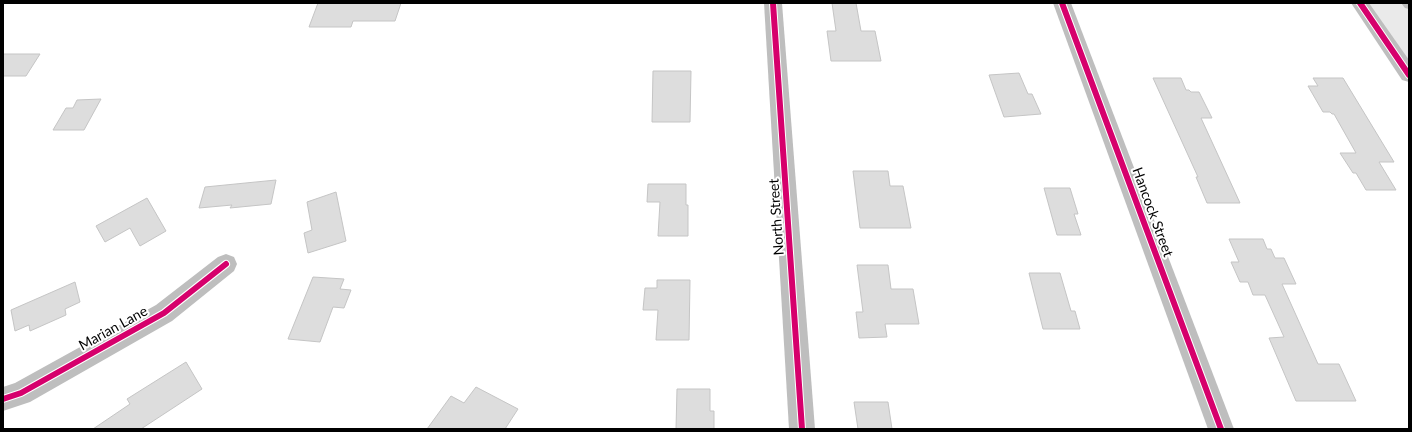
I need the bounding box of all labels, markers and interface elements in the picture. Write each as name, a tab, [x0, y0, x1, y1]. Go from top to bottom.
street label: Hancock Street	[1129, 165, 1178, 259]
street label: North Street	[764, 178, 787, 256]
street label: Marian Lane	[75, 302, 150, 353]

